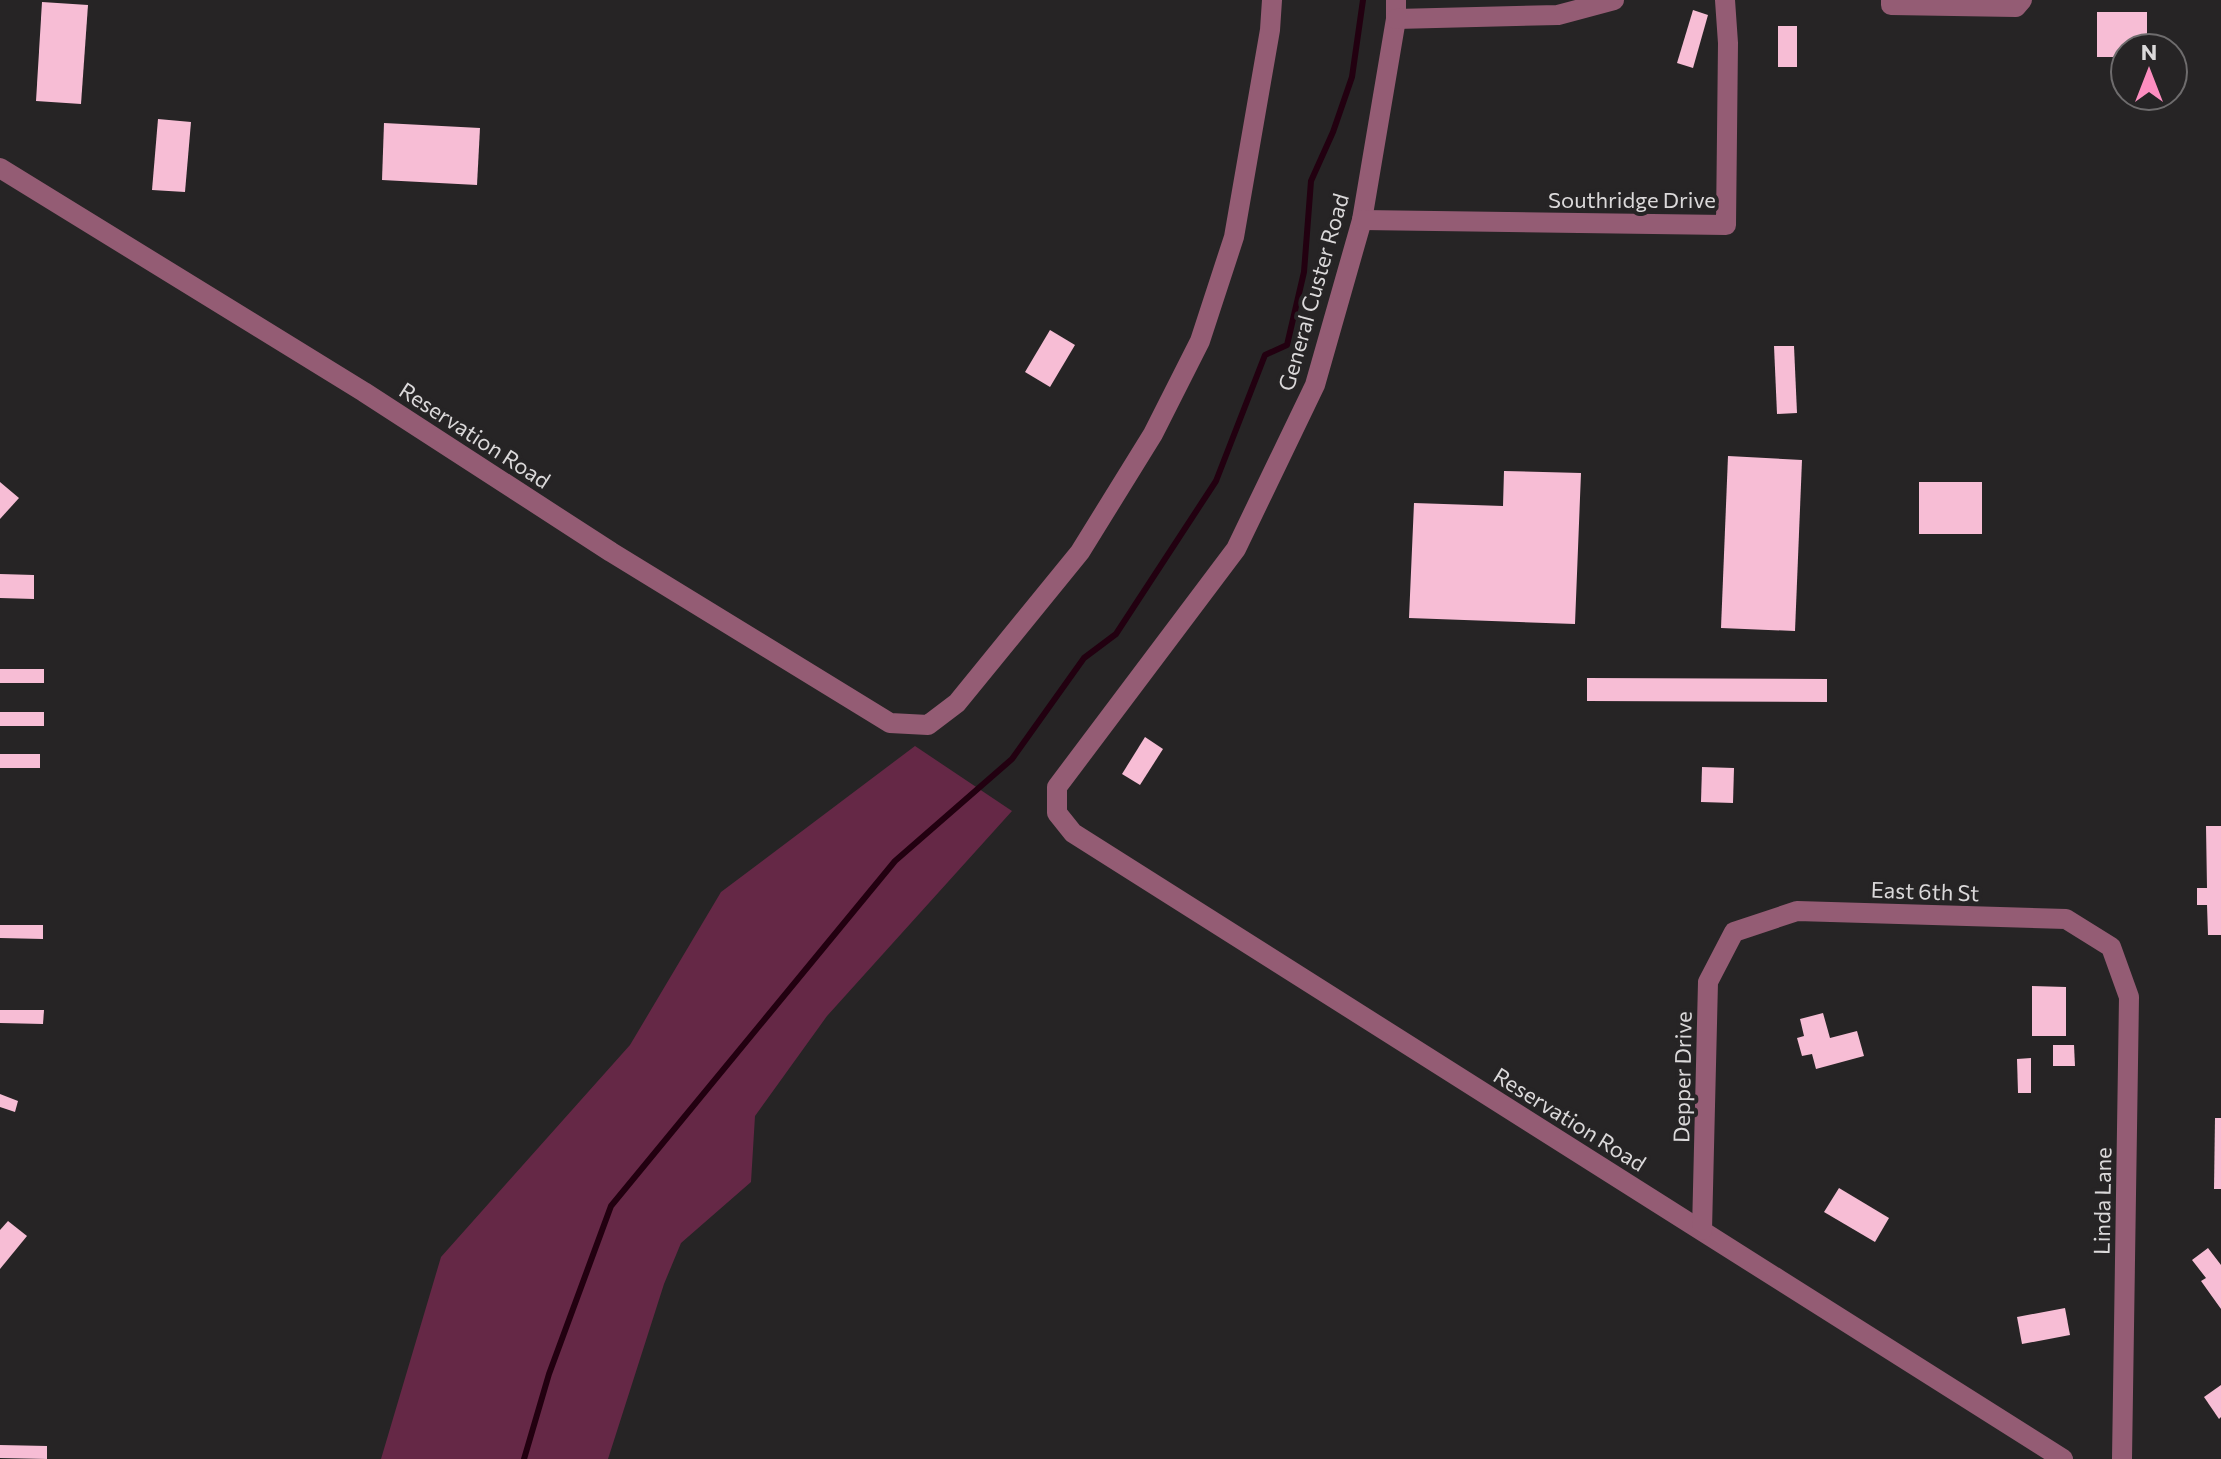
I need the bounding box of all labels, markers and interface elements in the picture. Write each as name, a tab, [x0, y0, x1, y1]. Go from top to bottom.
north arrow	[2109, 32, 2189, 112]
text: N	[2141, 38, 2157, 65]
street label: Southridge Drive	[1548, 186, 1716, 213]
street label: General Custer Road	[1272, 190, 1354, 394]
street label: Reservation Road	[394, 376, 556, 494]
street label: East 6th St	[1870, 876, 1980, 906]
street label: Depper Drive	[1667, 1011, 1697, 1143]
street label: Reservation Road	[1489, 1061, 1651, 1177]
street label: Linda Lane	[2088, 1147, 2116, 1255]

